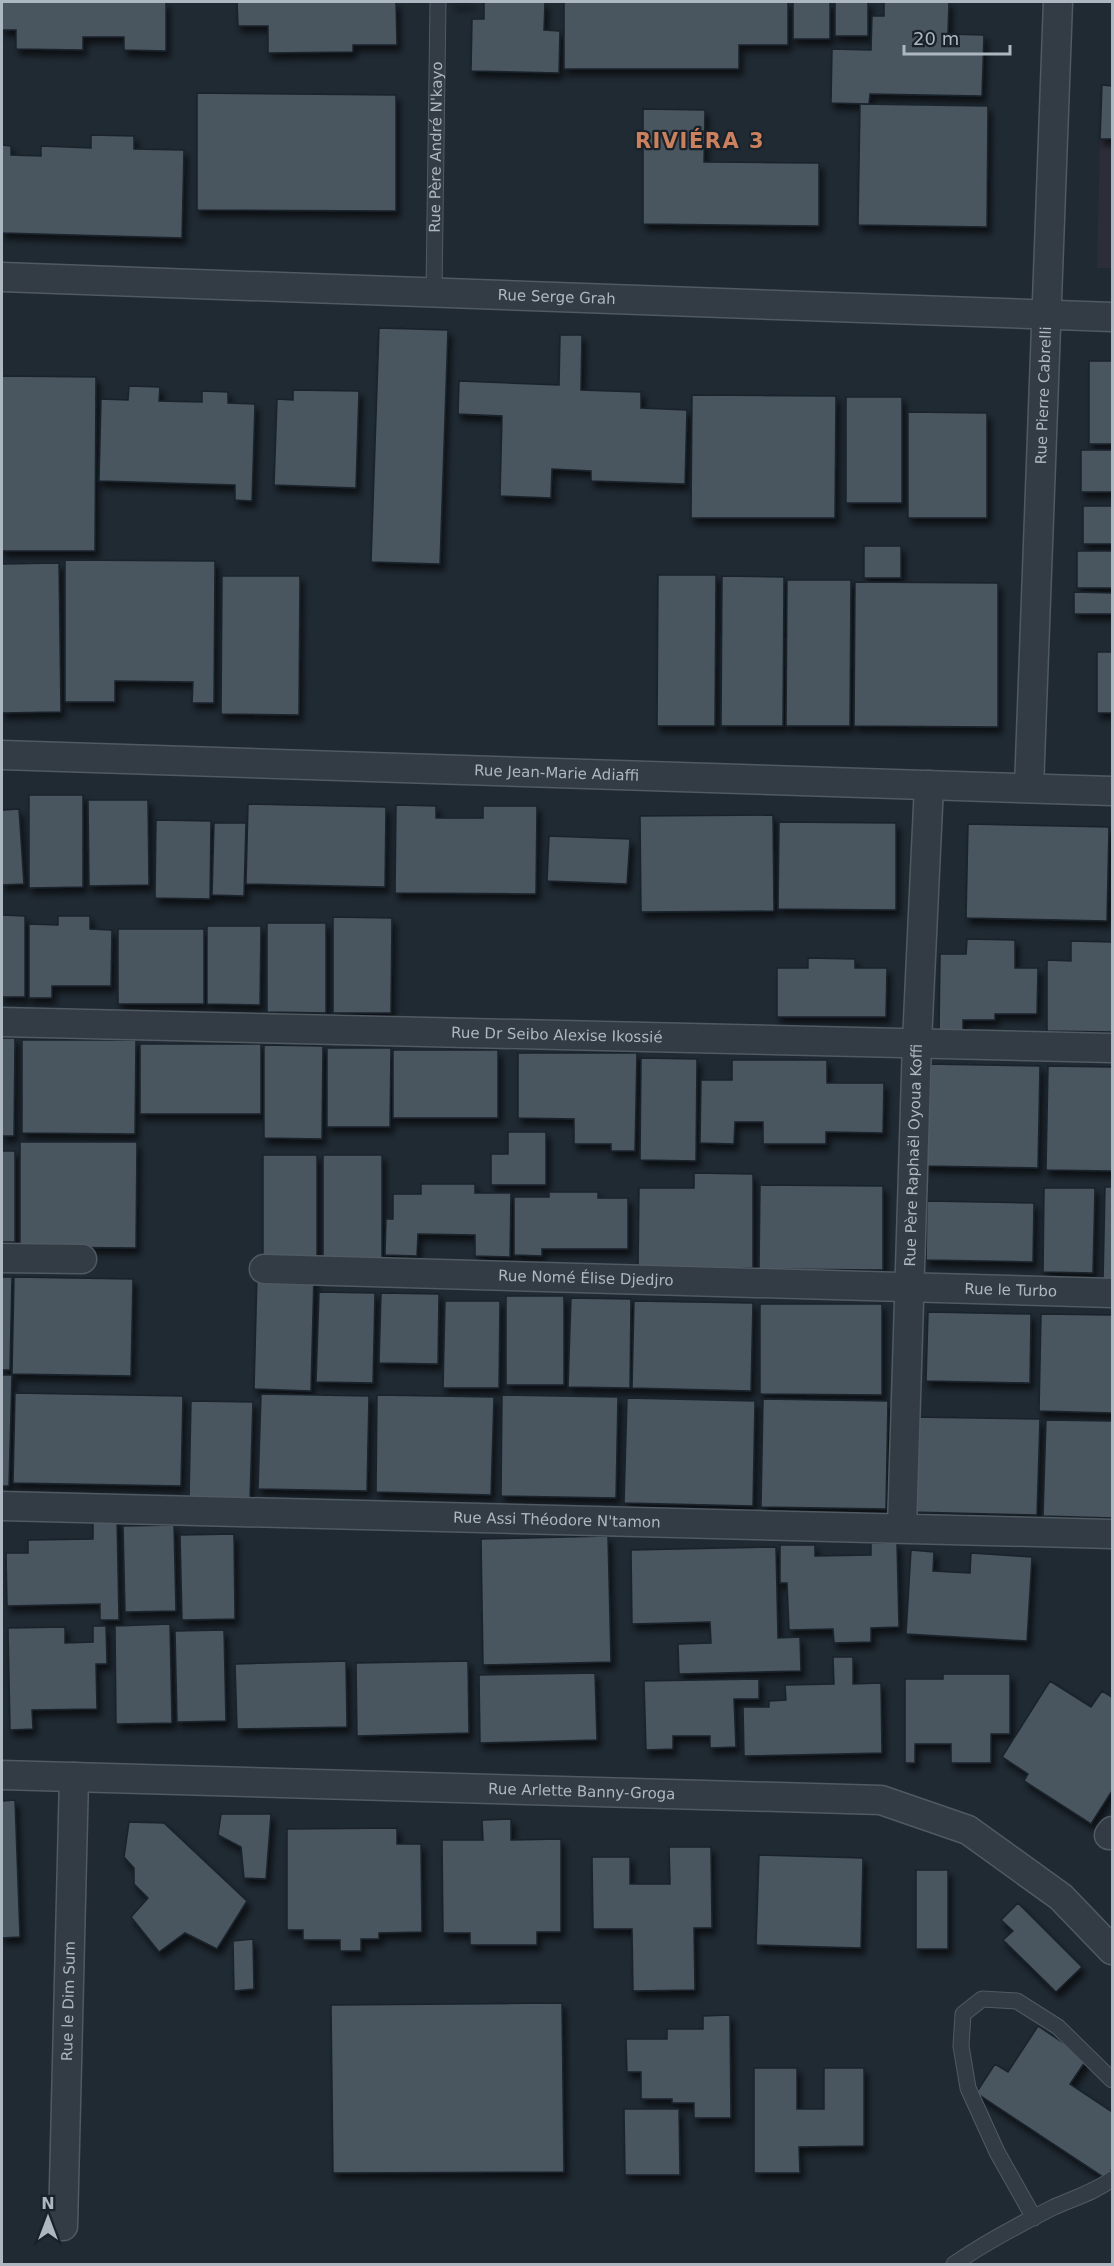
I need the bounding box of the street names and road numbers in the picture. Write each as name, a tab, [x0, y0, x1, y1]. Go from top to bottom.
street label: Rue Père André N'kayo	[426, 61, 446, 233]
street label: Rue Serge Grah	[497, 286, 616, 308]
street label: Rue Pierre Cabrelli	[1032, 326, 1055, 465]
street label: Rue Jean-Marie Adiaffi	[474, 761, 639, 785]
street label: Rue Dr Seibo Alexise Ikossié	[451, 1024, 663, 1046]
street label: Rue Père Raphaël Oyoua Koffi	[901, 1044, 926, 1267]
street label: Rue Nomé Élise Djedjro	[498, 1267, 674, 1290]
street label: Rue le Turbo	[964, 1280, 1057, 1300]
street label: Rue Assi Théodore N'tamon	[453, 1508, 661, 1532]
street label: Rue Arlette Banny-Groga	[488, 1780, 676, 1803]
street label: Rue le Dim Sum	[58, 1941, 79, 2061]

